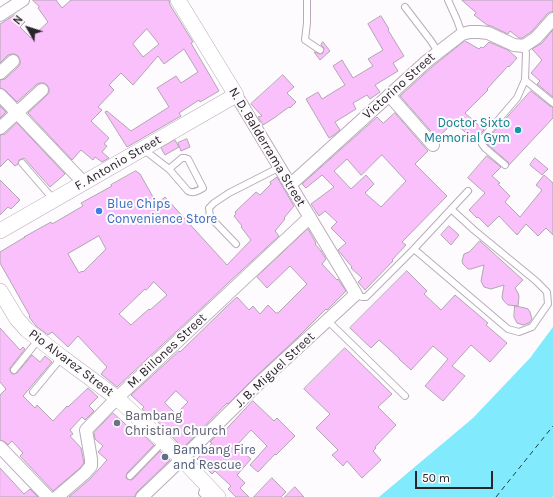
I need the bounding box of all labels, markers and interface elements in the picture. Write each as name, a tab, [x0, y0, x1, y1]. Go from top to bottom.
north arrow	[8, 8, 48, 48]
text: N	[11, 13, 26, 27]
street label: Victorino Street	[360, 49, 438, 123]
street label: N. D. Balderrama Street	[225, 85, 309, 209]
place label: Doctor Sixto Memorial Gym	[424, 115, 510, 146]
marker: Doctor Sixto Memorial Gym	[513, 125, 523, 135]
street label: F. Antonio Street	[72, 132, 164, 194]
place label: Blue Chips Convenience Store	[107, 196, 217, 227]
marker: Blue Chips Convenience Store	[94, 206, 104, 216]
street label: M. Billones Street	[124, 310, 210, 392]
street label: Pio Alvarez Street	[25, 326, 117, 400]
street label: J. B. Miguel Street	[232, 329, 318, 411]
place label: Bambang Christian Church	[125, 408, 226, 439]
marker: Bambang Christian Church	[112, 418, 122, 428]
place label: Bambang Fire and Rescue	[173, 442, 256, 473]
marker: Bambang Fire and Rescue	[160, 452, 170, 462]
scale bar	[417, 463, 495, 489]
text: 50 m	[422, 471, 450, 485]

